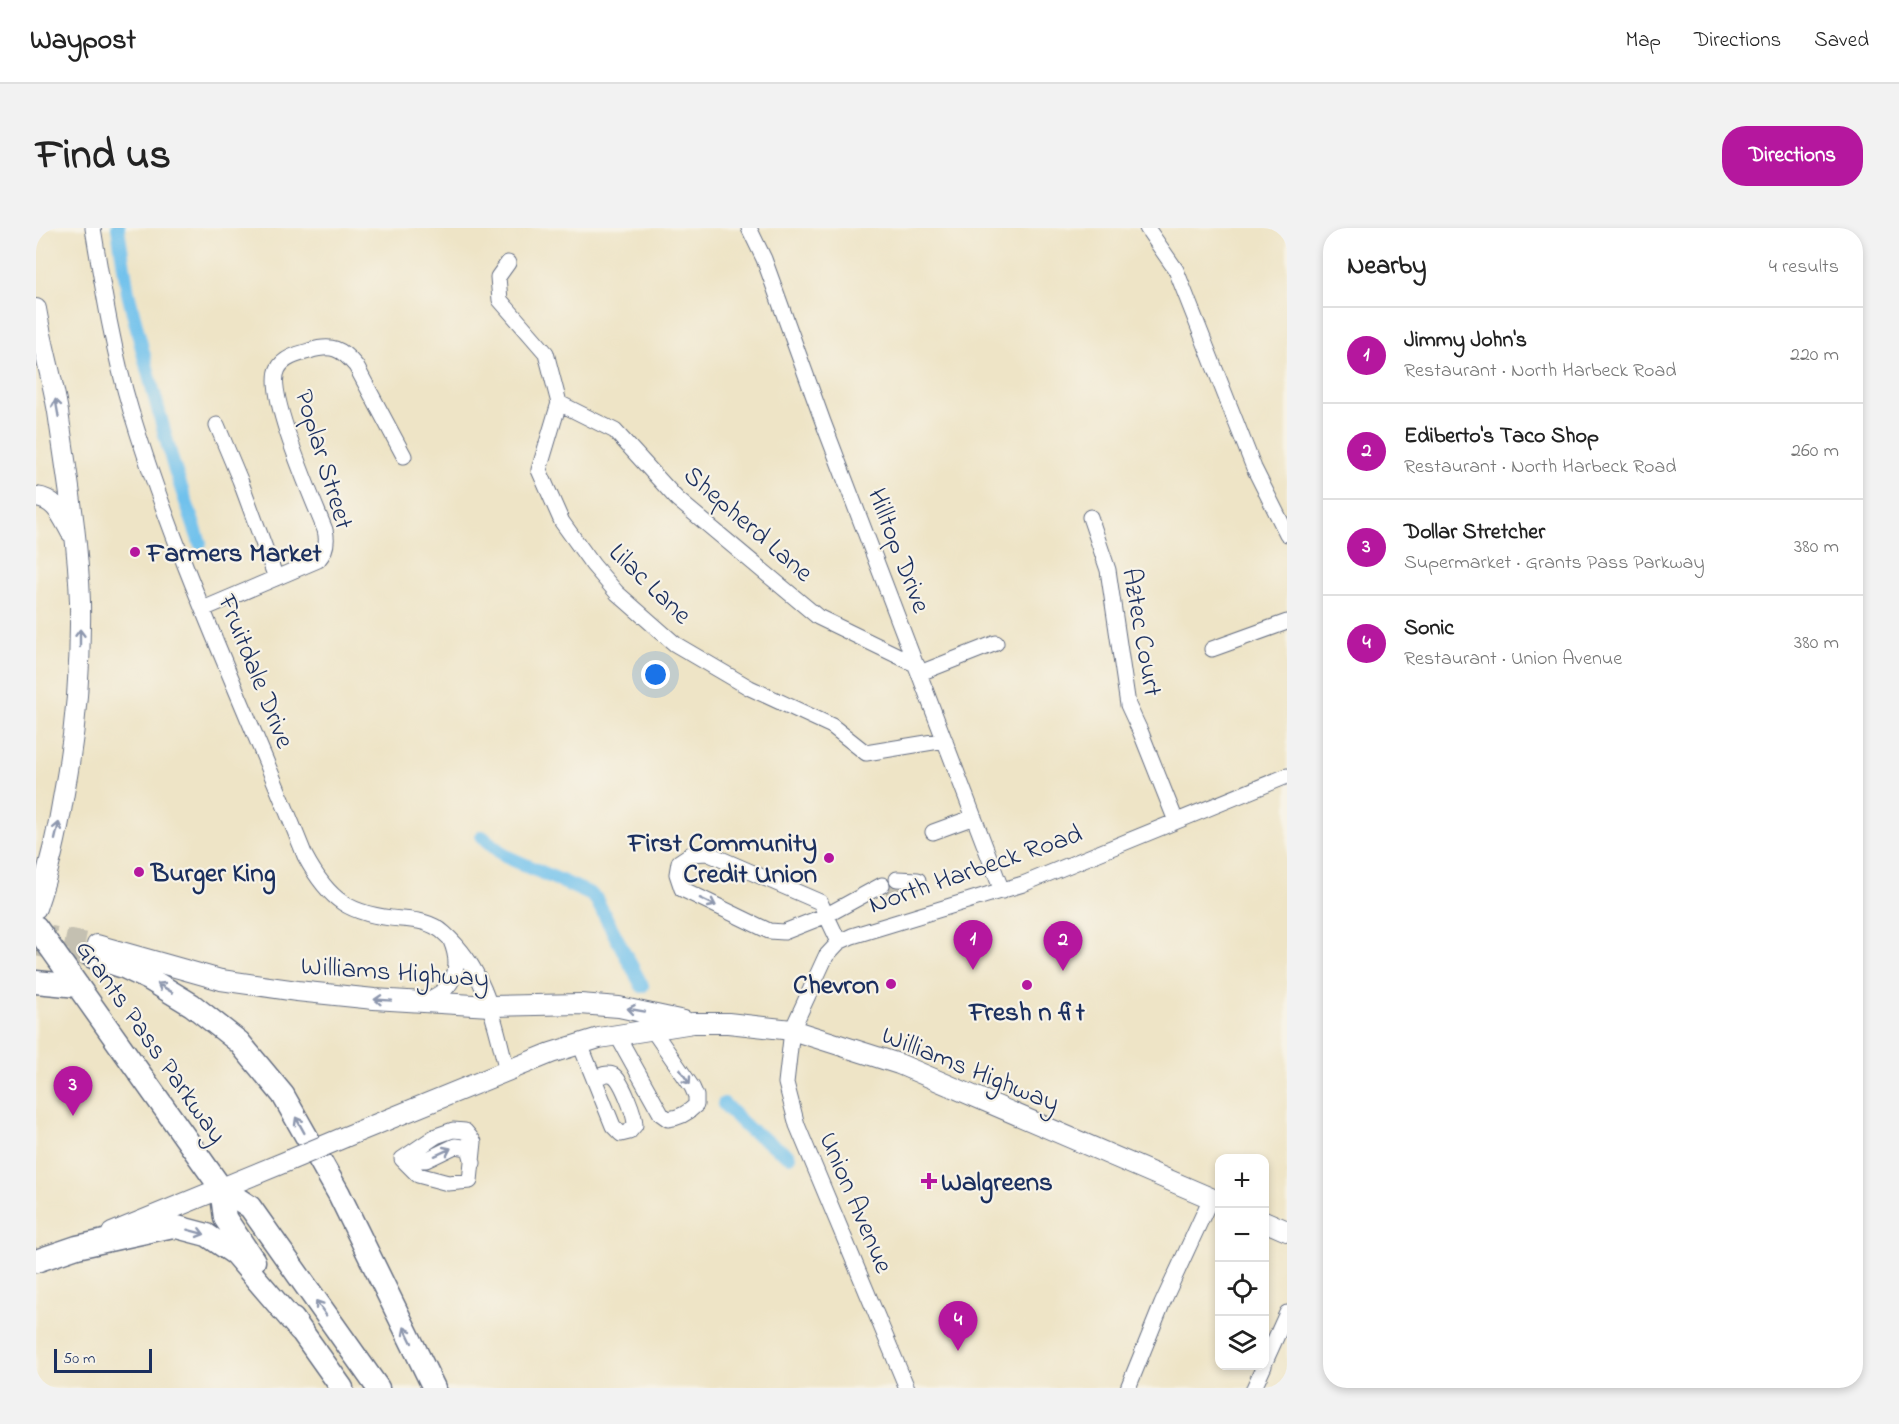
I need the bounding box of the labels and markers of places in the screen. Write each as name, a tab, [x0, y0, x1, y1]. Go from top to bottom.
place label: Farmers Market	[145, 535, 323, 574]
marker: Farmers Market	[128, 545, 142, 559]
place label: First Community Credit Union	[626, 825, 817, 895]
marker: First Community Credit Union	[822, 851, 836, 865]
place label: Burger King	[149, 855, 276, 895]
marker: Burger King	[132, 865, 146, 879]
pin: 1	[954, 920, 992, 970]
pin: 2	[1044, 922, 1082, 971]
place label: Chevron	[793, 967, 879, 1006]
marker: Chevron	[884, 977, 898, 991]
marker: Fresh n fit	[1020, 978, 1034, 992]
place label: Fresh n fit	[967, 994, 1086, 1033]
pin: 3	[54, 1066, 93, 1116]
place label: Walgreens	[941, 1164, 1053, 1204]
marker: Walgreens	[922, 1174, 936, 1188]
pin: 4	[938, 1302, 978, 1351]

